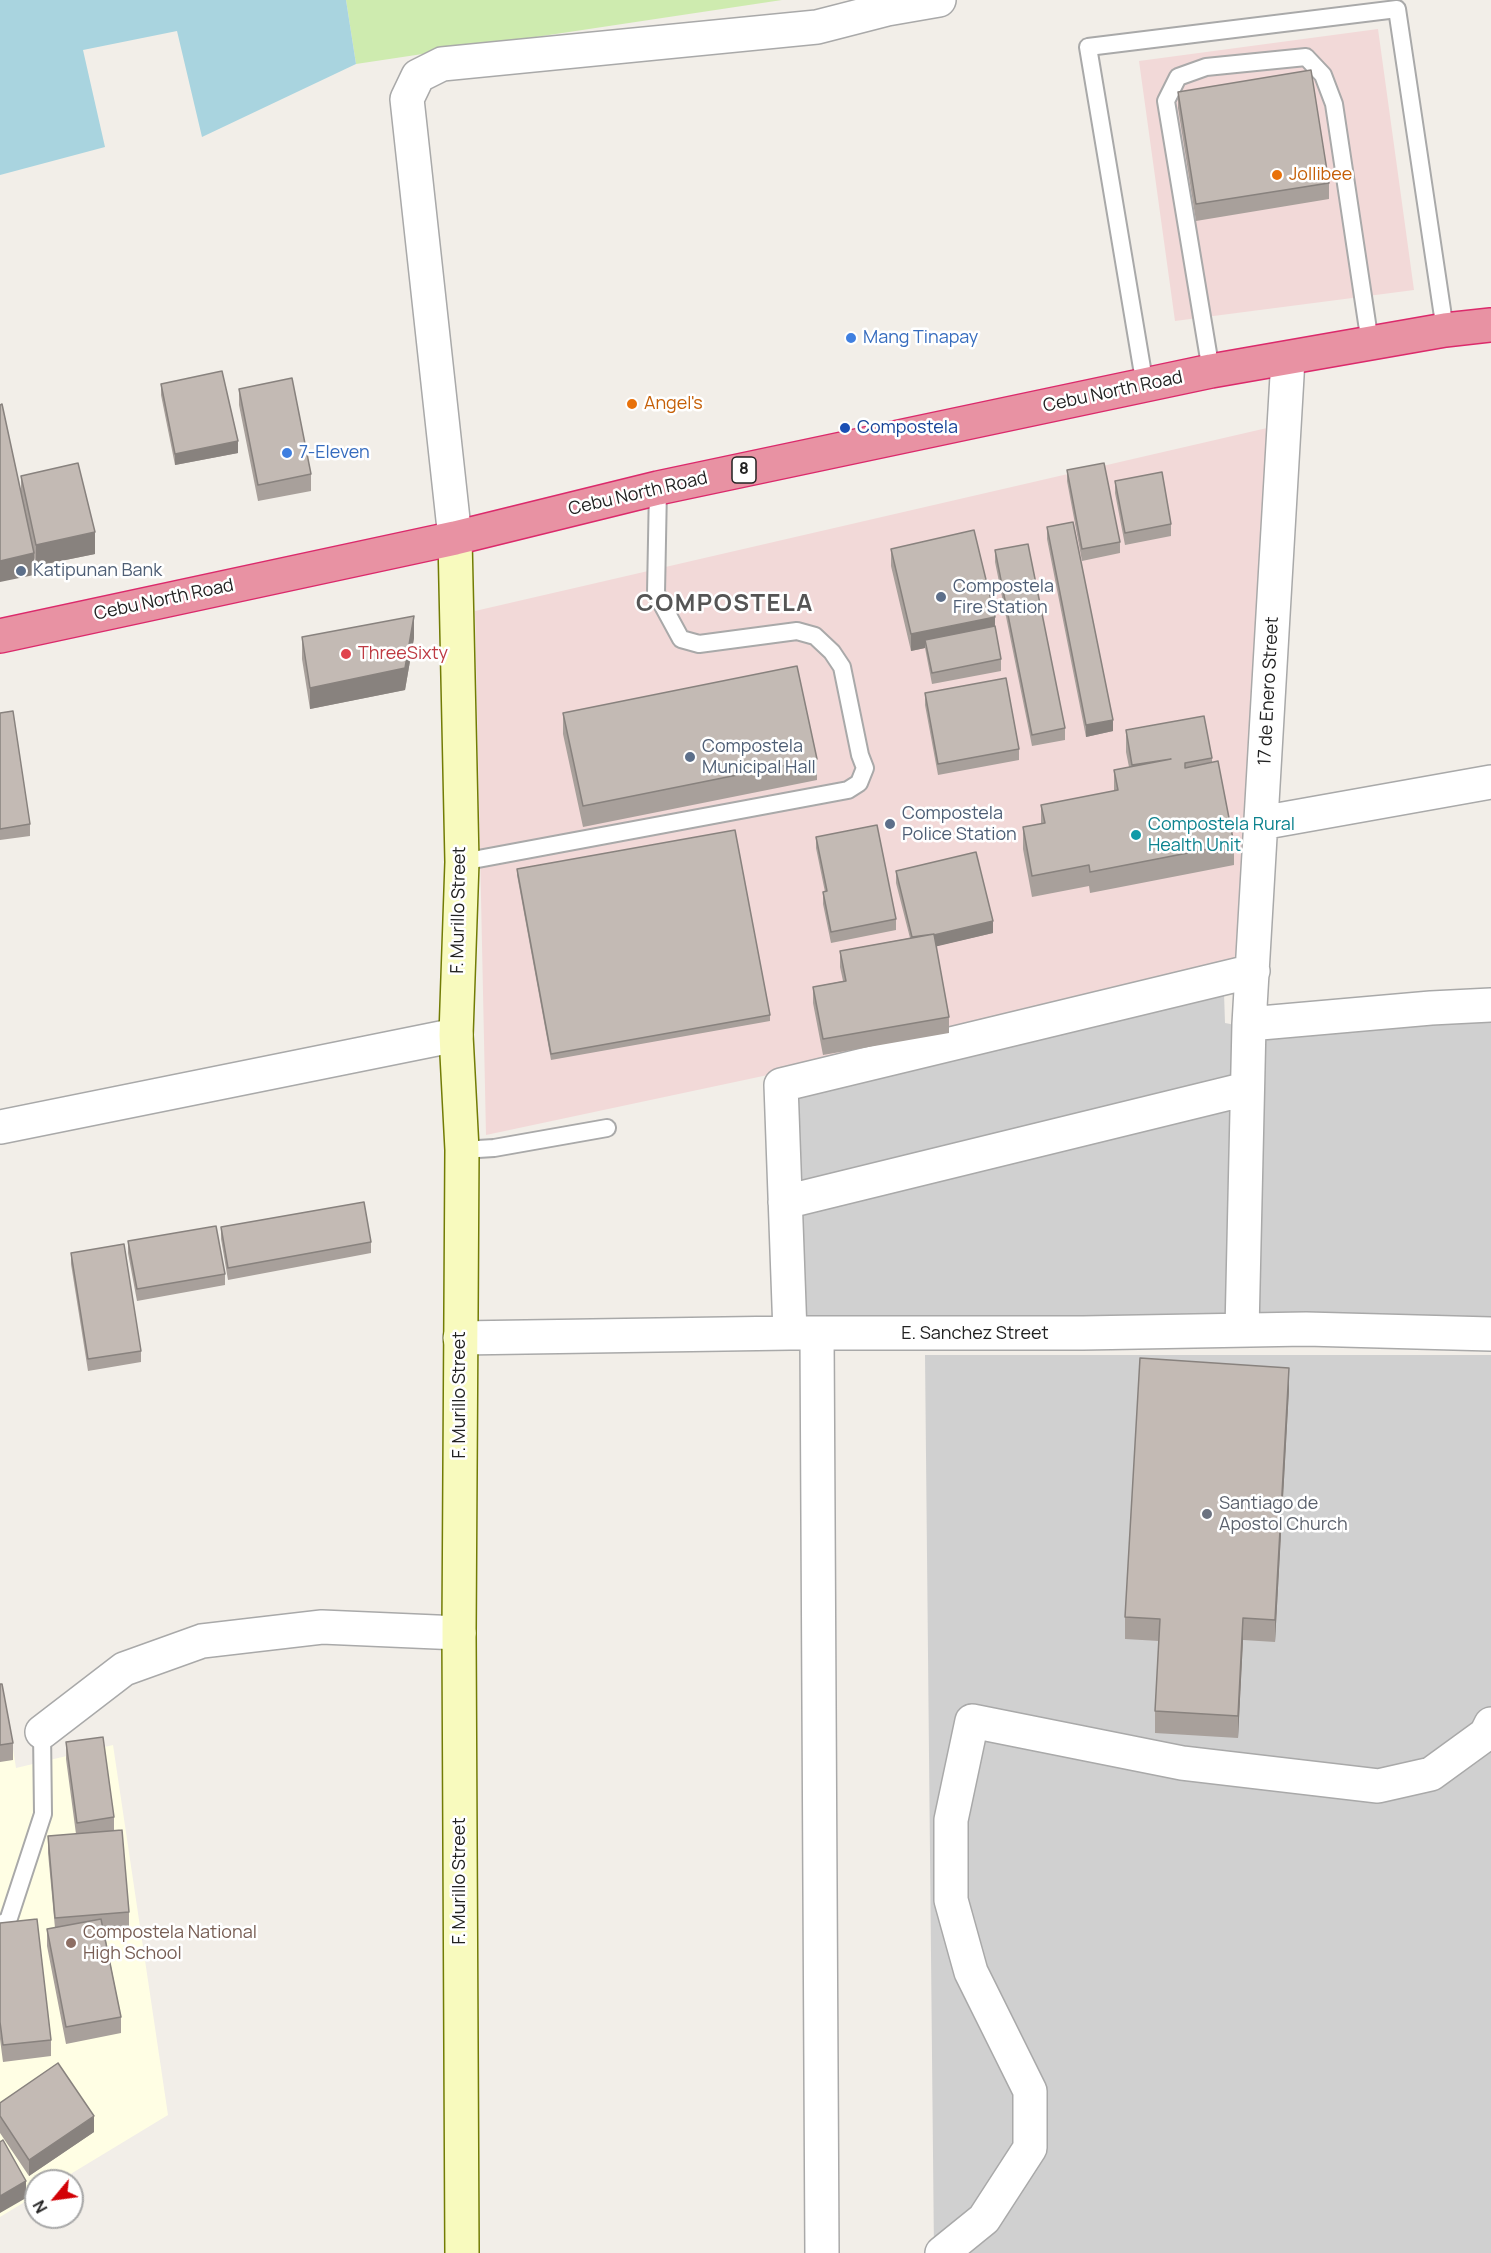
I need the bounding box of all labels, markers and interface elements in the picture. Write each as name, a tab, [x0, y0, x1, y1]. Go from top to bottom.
place label: Jollibee	[1289, 164, 1352, 186]
marker: Jollibee	[1270, 168, 1284, 182]
place label: Mang Tinapay	[863, 327, 978, 349]
marker: Mang Tinapay	[844, 331, 858, 345]
street label: Cebu North Road	[1041, 367, 1185, 417]
place label: Angel's	[644, 393, 703, 415]
marker: Angel's	[625, 397, 639, 411]
place label: Compostela	[857, 417, 958, 439]
marker: Compostela	[838, 421, 852, 435]
place label: 7-Eleven	[299, 442, 370, 464]
marker: 7-Eleven	[280, 446, 294, 460]
road number: 8	[732, 457, 756, 483]
street label: Cebu North Road	[566, 468, 710, 520]
place label: Katipunan Bank	[33, 560, 162, 582]
marker: Katipunan Bank	[14, 564, 28, 578]
street label: Cebu North Road	[92, 575, 236, 625]
place label: Compostela Fire Station	[953, 576, 1054, 618]
district label: COMPOSTELA	[636, 590, 814, 618]
marker: Compostela Fire Station	[934, 590, 948, 604]
street label: 17 de Enero Street	[1254, 616, 1284, 766]
place label: ThreeSixty	[358, 643, 448, 665]
marker: ThreeSixty	[339, 647, 353, 661]
place label: Compostela Municipal Hall	[702, 736, 816, 778]
marker: Compostela Municipal Hall	[683, 750, 697, 764]
place label: Compostela Police Station	[902, 803, 1017, 846]
place label: Compostela Rural Health Unit	[1148, 814, 1295, 856]
marker: Compostela Police Station	[883, 817, 897, 831]
marker: Compostela Rural Health Unit	[1129, 828, 1143, 842]
street label: F. Murillo Street	[447, 846, 471, 974]
street label: E. Sanchez Street	[901, 1323, 1049, 1345]
street label: F. Murillo Street	[449, 1331, 471, 1459]
place label: Santiago de Apostol Church	[1219, 1493, 1348, 1536]
marker: Santiago de Apostol Church	[1200, 1507, 1214, 1521]
street label: F. Murillo Street	[449, 1817, 471, 1945]
place label: Compostela National High School	[83, 1922, 257, 1964]
marker: Compostela National High School	[64, 1936, 78, 1950]
north arrow	[24, 2169, 84, 2229]
text: N	[28, 2196, 52, 2217]

